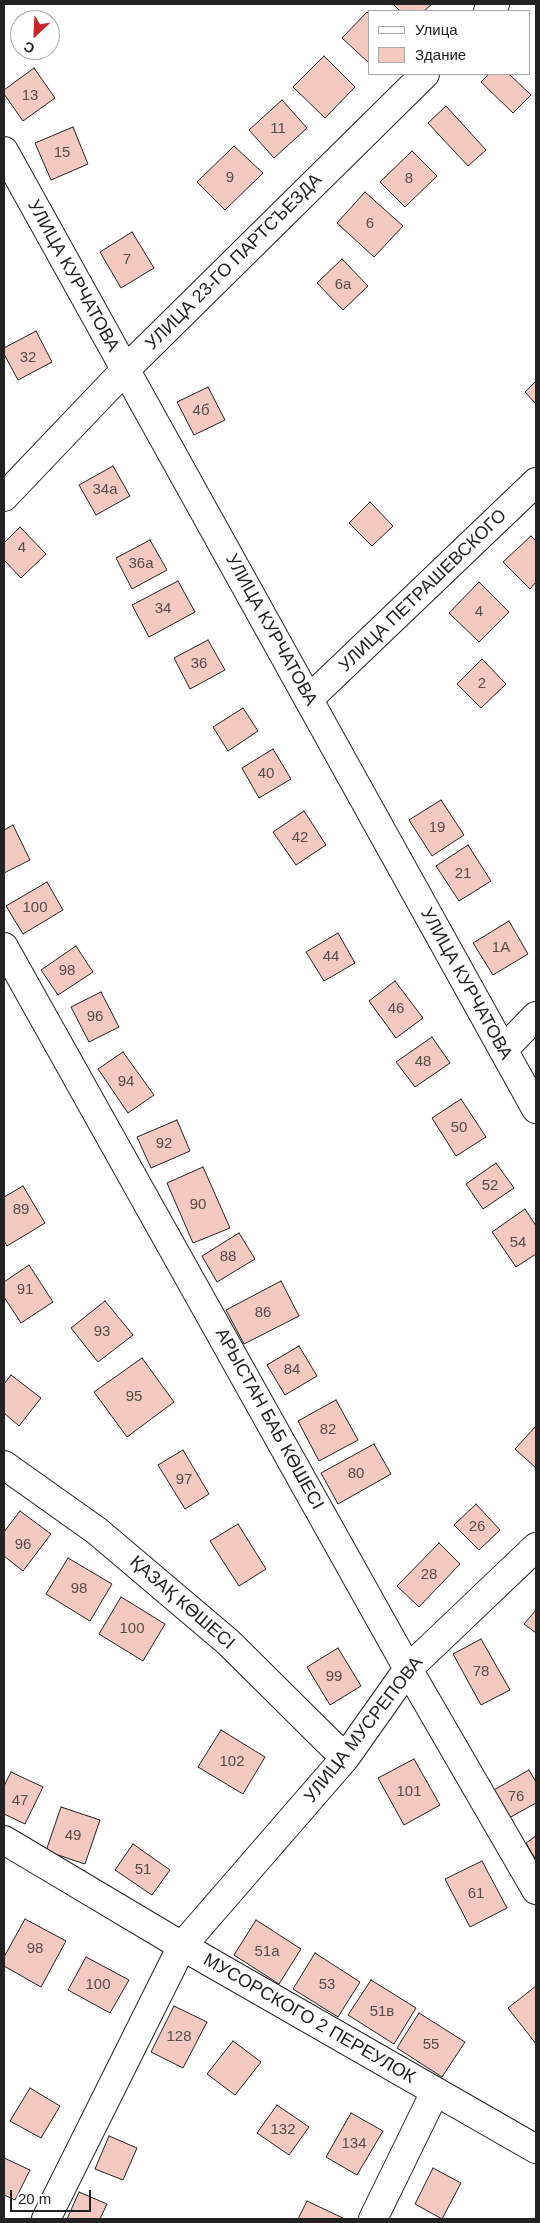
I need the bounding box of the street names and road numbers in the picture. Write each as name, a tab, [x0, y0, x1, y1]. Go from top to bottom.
street label: УЛИЦА 23-ГО ПАРТСЪЕЗДА	[141, 169, 327, 355]
street label: УЛИЦА КУРЧАТОВА	[22, 196, 124, 356]
street label: УЛИЦА ПЕТРАШЕВСКОГО	[335, 505, 511, 677]
street label: УЛИЦА КУРЧАТОВА	[220, 550, 322, 710]
street label: УЛИЦА КУРЧАТОВА	[415, 904, 517, 1064]
street label: АРЫСТАН БАБ КӨШЕСІ	[210, 1325, 328, 1513]
street label: ҚАЗАҚ КӨШЕСІ	[125, 1552, 239, 1654]
street label: УЛИЦА МУСРЕПОВА	[300, 1653, 428, 1807]
street label: МУСОРСКОГО 2 ПЕРЕУЛОК	[199, 1949, 419, 2089]

